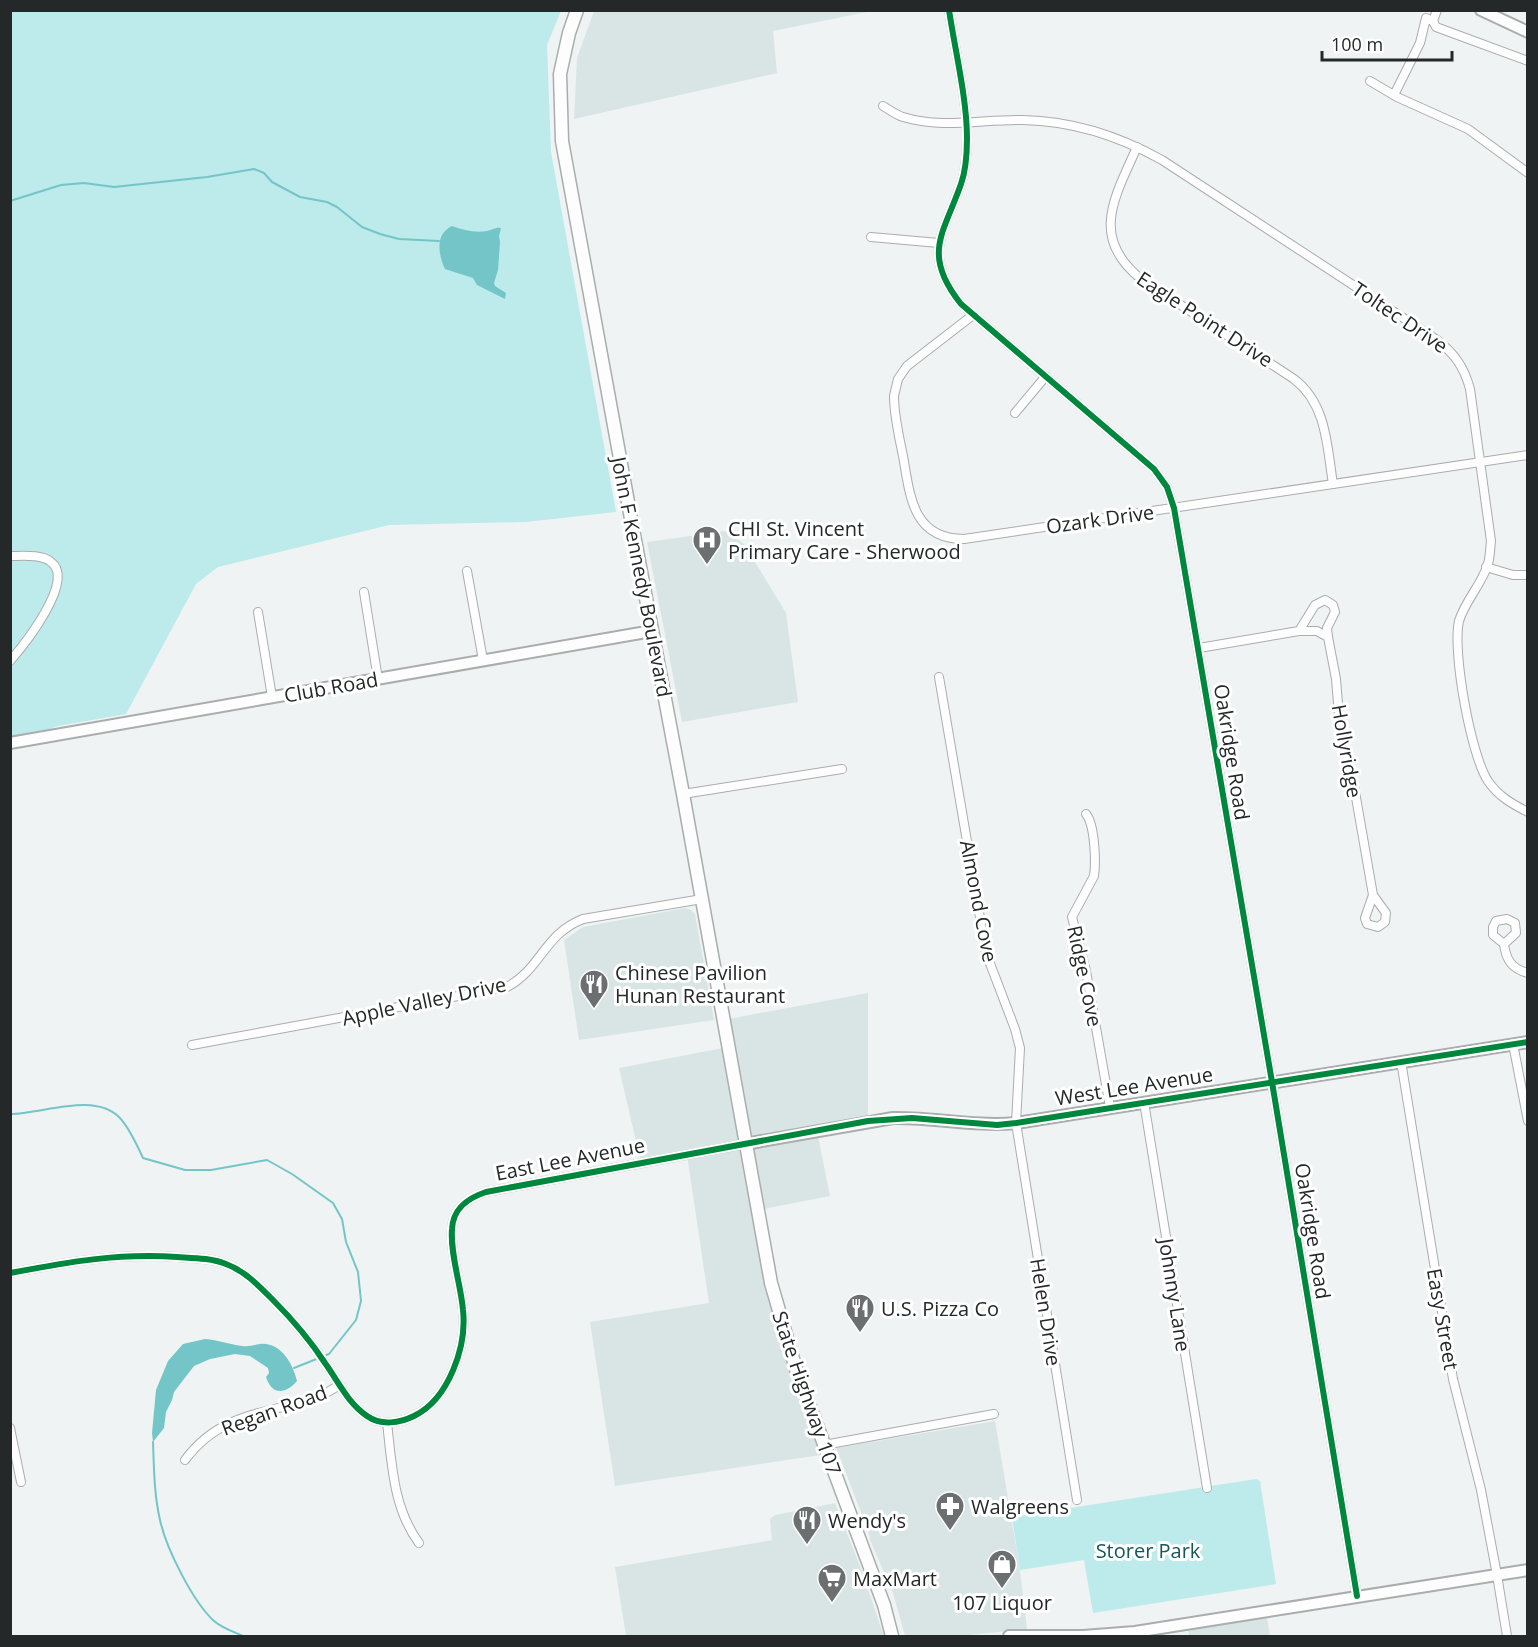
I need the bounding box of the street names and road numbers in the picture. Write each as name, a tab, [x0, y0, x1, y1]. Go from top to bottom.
street label: Eagle Point Drive	[1132, 265, 1278, 373]
street label: Toltec Drive	[1347, 275, 1453, 359]
street label: John F Kennedy Boulevard	[605, 453, 679, 700]
street label: Ozark Drive	[1044, 498, 1156, 540]
street label: Club Road	[282, 665, 380, 709]
street label: Oakridge Road	[1208, 682, 1256, 822]
street label: Hollyridge	[1326, 702, 1368, 800]
street label: Almond Cove	[954, 838, 1004, 964]
street label: Ridge Cove	[1061, 923, 1109, 1029]
street label: Apple Valley Drive	[339, 970, 509, 1032]
street label: West Lee Avenue	[1053, 1060, 1215, 1112]
street label: East Lee Avenue	[493, 1131, 647, 1187]
street label: Oakridge Road	[1289, 1161, 1337, 1301]
street label: Johnny Lane	[1152, 1234, 1197, 1354]
street label: Helen Drive	[1024, 1256, 1068, 1368]
street label: Easy Street	[1421, 1266, 1465, 1372]
street label: State Highway 107	[766, 1307, 848, 1479]
street label: Regan Road	[217, 1378, 331, 1442]

